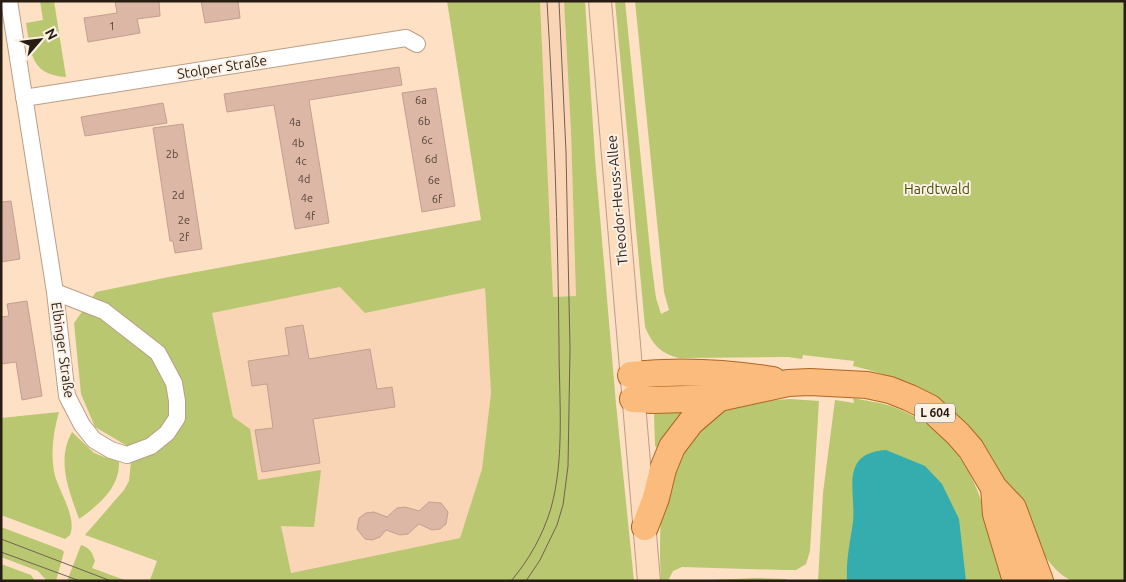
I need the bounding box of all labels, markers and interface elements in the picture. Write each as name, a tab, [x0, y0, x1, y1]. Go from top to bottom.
north arrow	[15, 15, 65, 65]
house number: 1	[109, 20, 115, 32]
text: N	[42, 26, 61, 42]
street label: Stolper Straße	[176, 52, 268, 82]
house number: 6a	[415, 94, 427, 106]
house number: 6b	[418, 115, 430, 127]
house number: 4a	[289, 116, 301, 128]
house number: 6c	[421, 134, 433, 146]
street label: Theodor-Heuss-Allee	[603, 134, 631, 266]
house number: 4b	[292, 137, 304, 149]
house number: 2b	[166, 148, 178, 160]
house number: 6d	[425, 153, 437, 165]
house number: 4c	[295, 155, 307, 167]
house number: 4d	[298, 173, 310, 185]
house number: 6e	[428, 174, 440, 186]
park label: Hardtwald	[904, 181, 970, 197]
house number: 2d	[172, 189, 184, 201]
house number: 4e	[301, 192, 313, 204]
house number: 6f	[432, 193, 443, 205]
house number: 4f	[305, 210, 316, 222]
house number: 2e	[178, 214, 190, 226]
house number: 2f	[179, 231, 190, 243]
street label: Elbinger Straße	[48, 301, 78, 399]
road number: L 604	[915, 403, 955, 422]

